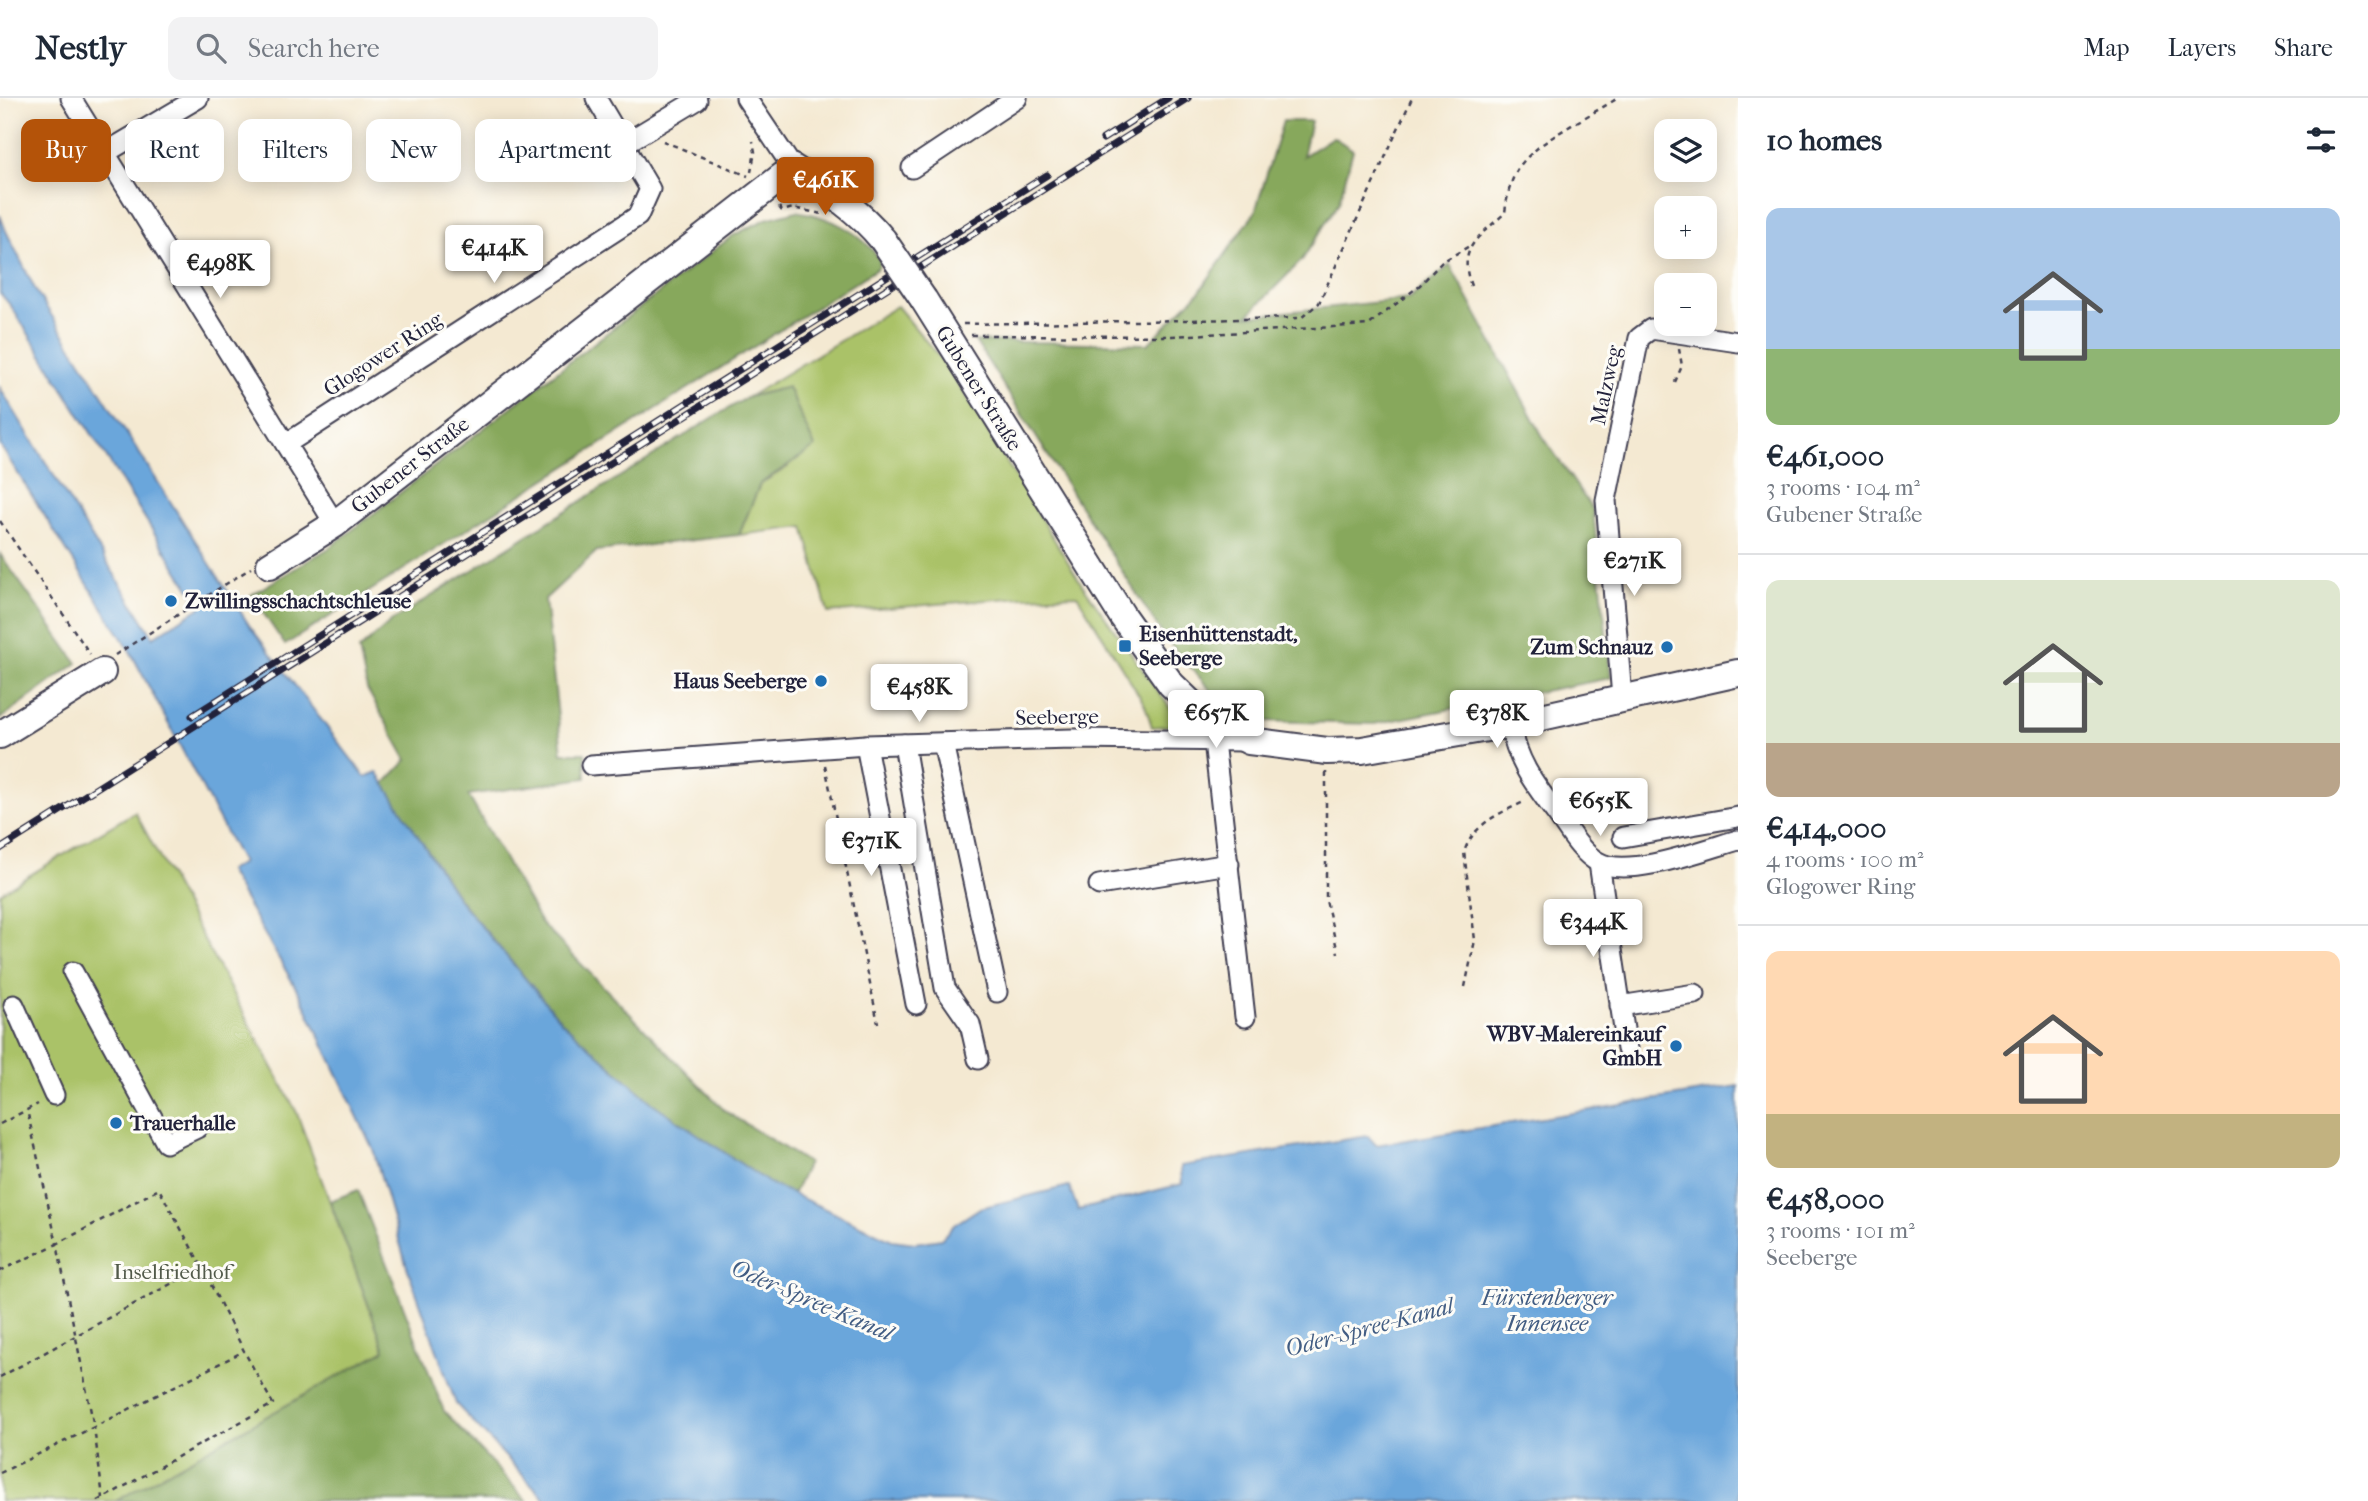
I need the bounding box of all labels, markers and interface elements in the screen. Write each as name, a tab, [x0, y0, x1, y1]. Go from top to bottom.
search box	[168, 17, 658, 80]
text: Nestly	[35, 29, 126, 68]
icon: search	[192, 29, 230, 67]
text: Search here	[248, 33, 380, 64]
text: Map	[2084, 34, 2130, 62]
text: Layers	[2168, 34, 2236, 62]
text: Share	[2274, 34, 2333, 62]
chip: Buy	[21, 119, 111, 182]
chip: Rent	[125, 119, 224, 182]
chip: Filters	[238, 119, 352, 182]
chip: New	[366, 119, 461, 182]
chip: Apartment	[475, 119, 636, 182]
map controls	[1654, 119, 1717, 336]
button: layers	[1654, 119, 1717, 182]
icon: filters	[2302, 121, 2340, 159]
text: 10 homes	[1766, 123, 1882, 158]
pin: €461K	[776, 158, 874, 217]
text: €461K	[793, 166, 857, 193]
button: +	[1654, 196, 1717, 259]
pin: €414K	[445, 226, 543, 285]
text: €414K	[461, 234, 527, 261]
pin: €498K	[171, 240, 269, 300]
text: €498K	[186, 249, 254, 276]
icon: home	[1990, 253, 2116, 379]
button: −	[1654, 273, 1717, 336]
street label: Glogower Ring	[319, 306, 447, 401]
street label: Gubener Straße	[931, 321, 1027, 455]
street label: Malzweg	[1586, 342, 1626, 427]
street label: Gubener Straße	[346, 412, 474, 518]
text: €461,000	[1766, 439, 1884, 474]
text: 3 rooms · 104 m²	[1766, 474, 1920, 501]
text: Gubener Straße	[1766, 501, 1922, 528]
pin: €271K	[1585, 538, 1683, 598]
text: €271K	[1603, 547, 1665, 574]
place label: Zwillingsschachtschleuse	[185, 589, 412, 613]
marker: Zwillingsschachtschleuse	[163, 593, 179, 609]
place label: Eisenhüttenstadt, Seeberge	[1139, 622, 1297, 670]
icon: home	[1990, 625, 2116, 751]
place label: Zum Schnauz	[1530, 635, 1654, 659]
marker: Eisenhüttenstadt, Seeberge	[1117, 638, 1133, 654]
marker: Zum Schnauz	[1659, 639, 1675, 655]
pin: €458K	[870, 664, 968, 724]
place label: Haus Seeberge	[673, 669, 808, 693]
marker: Haus Seeberge	[813, 673, 829, 689]
text: €458K	[887, 673, 951, 700]
pin: €657K	[1167, 690, 1265, 750]
pin: €378K	[1448, 690, 1546, 750]
text: €657K	[1184, 699, 1248, 726]
text: €378K	[1466, 699, 1528, 726]
street label: Seeberge	[1015, 704, 1099, 730]
pin: €655K	[1551, 778, 1649, 838]
text: €655K	[1569, 787, 1631, 814]
text: €414,000	[1766, 811, 1887, 846]
pin: €371K	[822, 818, 920, 878]
text: €371K	[841, 827, 901, 854]
text: 4 rooms · 100 m²	[1766, 846, 1924, 873]
text: Glogower Ring	[1766, 873, 1915, 900]
pin: €344K	[1544, 900, 1642, 959]
text: €344K	[1559, 908, 1627, 935]
icon: home	[1990, 996, 2116, 1122]
place label: WBV-Malereinkauf GmbH	[1486, 1022, 1667, 1070]
marker: WBV-Malereinkauf GmbH	[1668, 1038, 1684, 1054]
place label: Trauerhalle	[129, 1111, 236, 1135]
marker: Trauerhalle	[108, 1115, 124, 1131]
text: €458,000	[1766, 1182, 1885, 1217]
text: 3 rooms · 101 m²	[1766, 1217, 1915, 1244]
text: Seeberge	[1766, 1244, 1857, 1271]
water label: Oder-Spree-Kanal	[727, 1254, 899, 1348]
park label: Inselfriedhof	[113, 1260, 235, 1284]
water label: Fürstenberger Innensee	[1480, 1284, 1614, 1337]
water label: Oder-Spree-Kanal	[1282, 1291, 1458, 1363]

